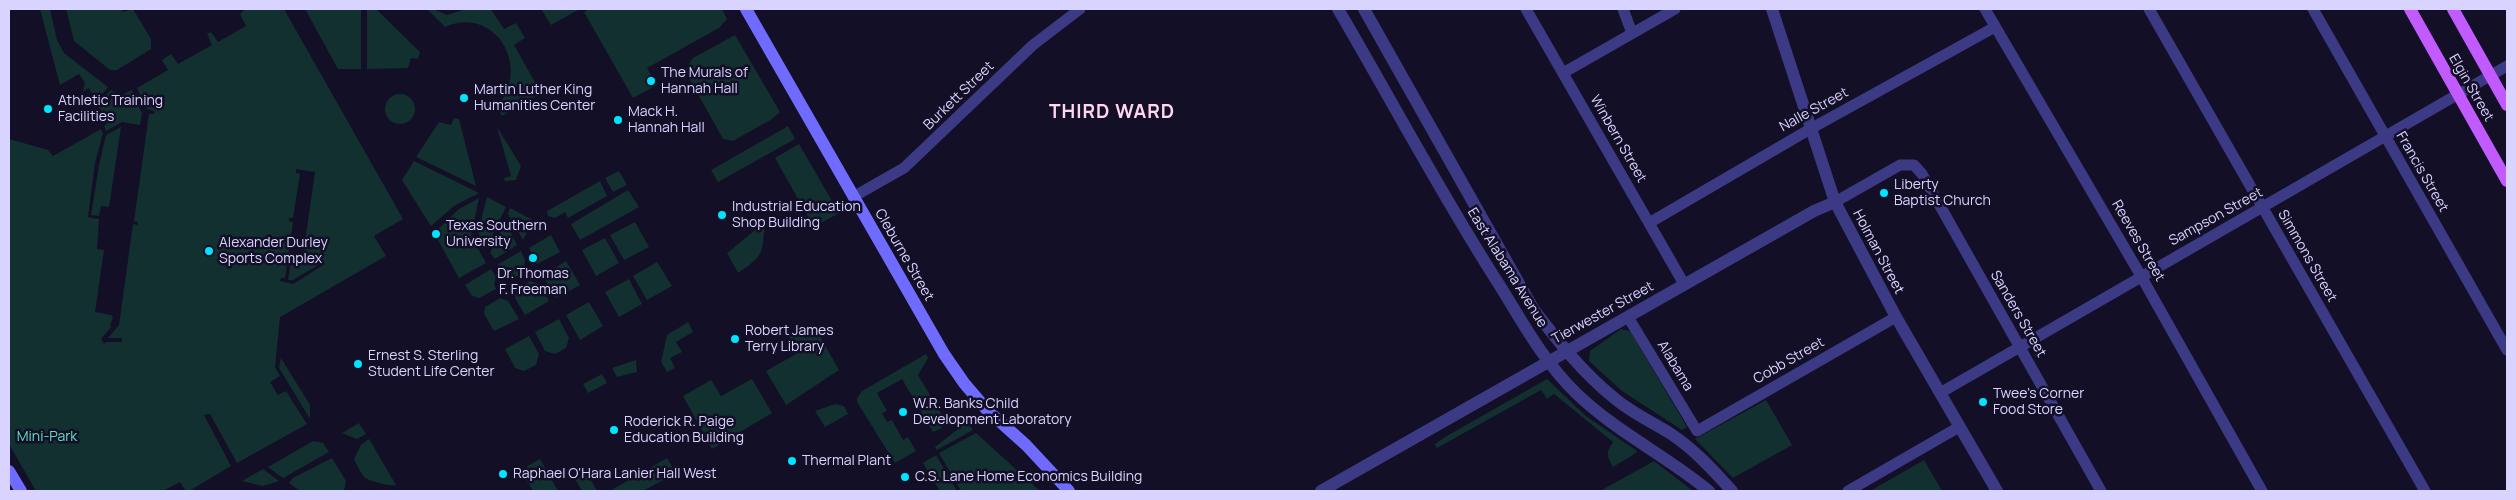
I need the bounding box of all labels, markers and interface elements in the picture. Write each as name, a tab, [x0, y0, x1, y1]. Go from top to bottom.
street label: Elgin Street	[2445, 51, 2497, 125]
street label: Burkett Street	[920, 58, 998, 134]
place label: The Murals of Hannah Hall	[661, 65, 748, 98]
marker: The Murals of Hannah Hall	[645, 75, 657, 87]
place label: Martin Luther King Humanities Center	[474, 82, 595, 114]
street label: Nalle Street	[1777, 84, 1851, 136]
marker: Martin Luther King Humanities Center	[458, 92, 470, 104]
street label: Winbern Street	[1586, 92, 1650, 186]
place label: Athletic Training Facilities	[58, 93, 163, 125]
district label: THIRD WARD	[1048, 102, 1176, 124]
marker: Athletic Training Facilities	[42, 103, 54, 115]
place label: Mack H. Hannah Hall	[628, 104, 705, 136]
marker: Mack H. Hannah Hall	[612, 114, 624, 126]
street label: Francis Street	[2392, 129, 2452, 215]
place label: Liberty Baptist Church	[1894, 177, 1991, 210]
street label: Sampson Street	[2166, 184, 2266, 250]
marker: Liberty Baptist Church	[1878, 187, 1890, 199]
street label: Reeves Street	[2108, 197, 2168, 285]
place label: Industrial Education Shop Building	[732, 199, 861, 232]
street label: East Alabama Avenue	[1463, 205, 1551, 331]
street label: Cleburne Street	[871, 206, 937, 304]
street label: Holman Street	[1849, 207, 1907, 297]
street label: Simmons Street	[2274, 207, 2340, 305]
marker: Industrial Education Shop Building	[716, 209, 728, 221]
place label: Texas Southern University	[446, 218, 547, 250]
marker: Texas Southern University	[430, 228, 442, 240]
place label: Alexander Durley Sports Complex	[219, 235, 328, 268]
marker: Alexander Durley Sports Complex	[203, 245, 215, 257]
marker: Dr. Thomas F. Freeman	[527, 252, 539, 264]
place label: Dr. Thomas F. Freeman	[497, 266, 569, 298]
street label: Sanders Street	[1986, 268, 2050, 360]
street label: Tierwester Street	[1549, 278, 1657, 348]
place label: Robert James Terry Library	[745, 323, 834, 356]
marker: Robert James Terry Library	[729, 333, 741, 345]
street label: Cobb Street	[1751, 334, 1827, 388]
street label: Alabama	[1653, 338, 1697, 394]
place label: Ernest S. Sterling Student Life Center	[368, 348, 494, 381]
marker: Ernest S. Sterling Student Life Center	[352, 358, 364, 370]
place label: Twee's Corner Food Store	[1993, 386, 2084, 418]
place label: W.R. Banks Child Development Laboratory	[913, 396, 1072, 428]
marker: Twee's Corner Food Store	[1977, 396, 1989, 408]
marker: W.R. Banks Child Development Laboratory	[897, 406, 909, 418]
place label: Roderick R. Paige Education Building	[624, 414, 744, 447]
marker: Roderick R. Paige Education Building	[608, 424, 620, 436]
park label: Mini-Park	[17, 429, 77, 445]
place label: Thermal Plant	[802, 453, 891, 469]
marker: Thermal Plant	[786, 455, 798, 467]
place label: Raphael O'Hara Lanier Hall West	[513, 466, 717, 482]
marker: Raphael O'Hara Lanier Hall West	[497, 468, 509, 480]
place label: C.S. Lane Home Economics Building	[915, 469, 1142, 485]
marker: C.S. Lane Home Economics Building	[899, 471, 911, 483]

